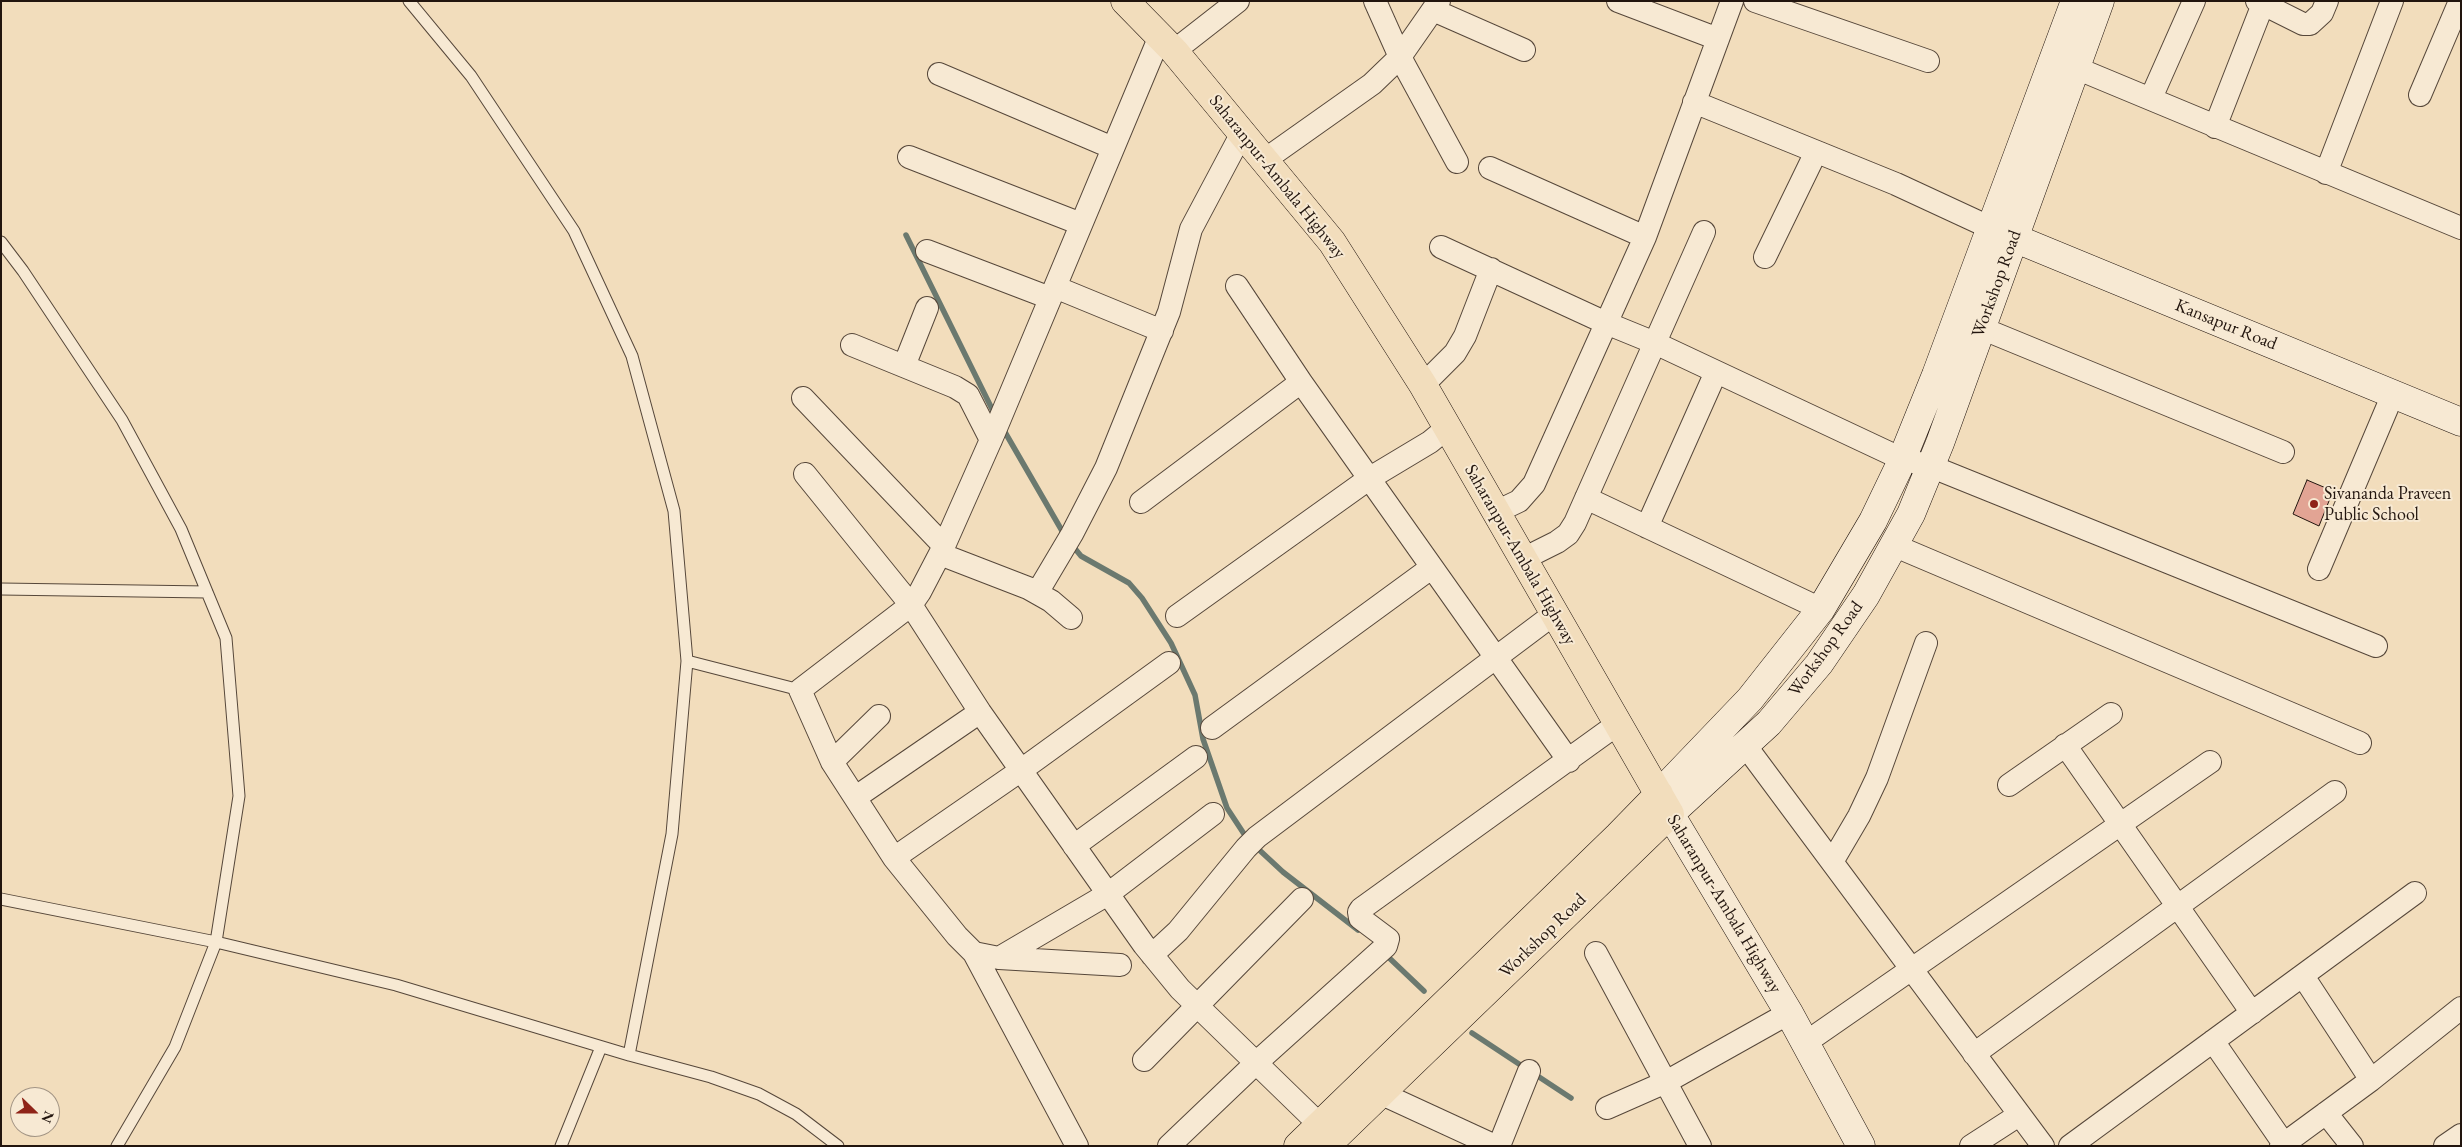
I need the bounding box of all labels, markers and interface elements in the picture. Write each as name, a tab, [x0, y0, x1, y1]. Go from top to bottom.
street label: Saharanpur-Ambala Highway	[1204, 91, 1350, 263]
street label: Workshop Road	[1968, 227, 2026, 341]
street label: Kansapur Road	[2172, 295, 2280, 355]
street label: Saharanpur-Ambala Highway	[1459, 461, 1581, 649]
place label: Sivananda Praveen Public School	[2324, 483, 2451, 526]
marker: Sivananda Praveen Public School	[2308, 498, 2320, 510]
street label: Workshop Road	[1784, 597, 1868, 701]
street label: Saharanpur-Ambala Highway	[1662, 811, 1786, 997]
street label: Workshop Road	[1495, 889, 1591, 983]
north arrow	[10, 1087, 60, 1137]
text: N	[38, 1109, 58, 1126]

